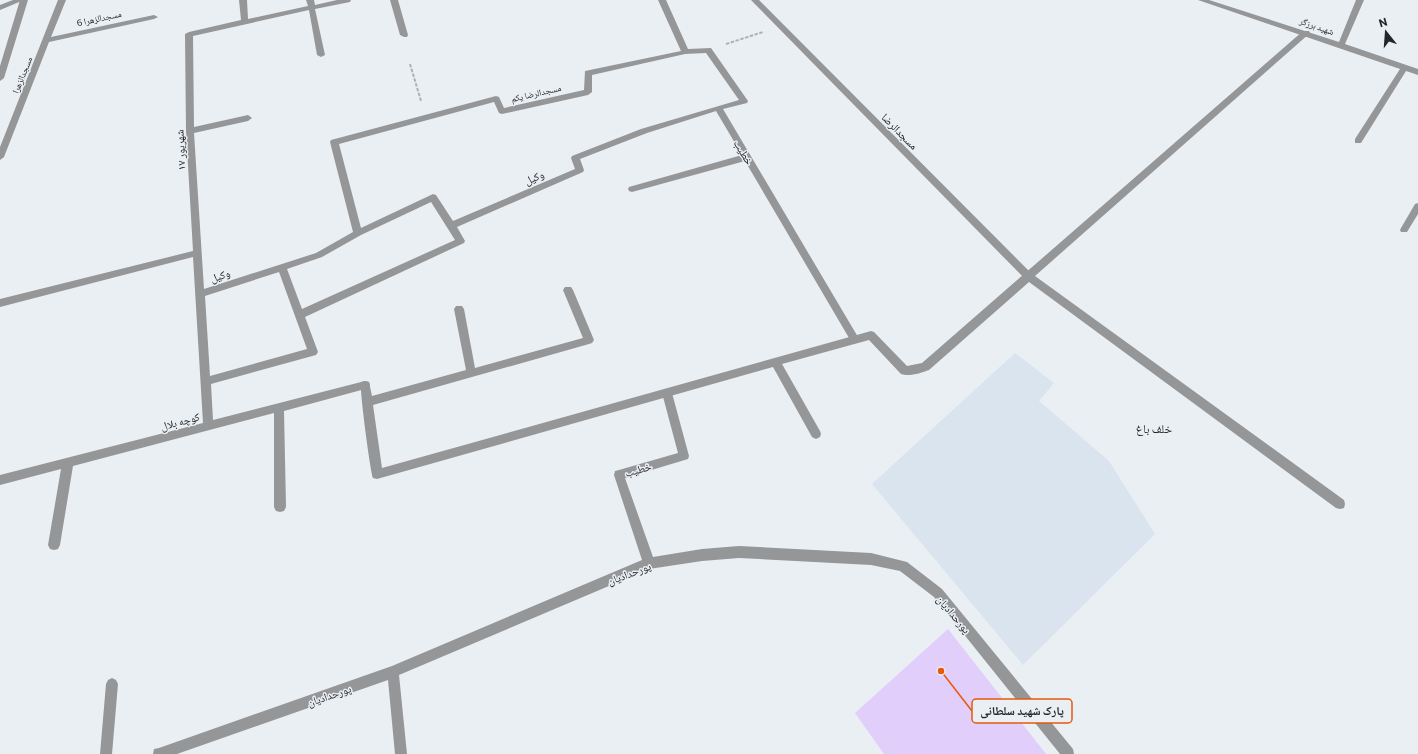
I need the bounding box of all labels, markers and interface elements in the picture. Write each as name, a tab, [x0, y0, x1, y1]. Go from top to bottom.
street label: مسجدالزهرا 6	[76, 8, 122, 28]
north arrow	[1366, 12, 1406, 52]
street label: شهید برزگر	[1297, 15, 1336, 37]
text: N	[1377, 15, 1389, 29]
street label: مسجدالزهرا	[10, 55, 34, 95]
street label: مسجدالرضا یکم	[510, 82, 562, 105]
street label: مسجدالرضا	[879, 110, 921, 152]
street label: ۱۷ شهریور	[172, 129, 188, 171]
street label: خطیب	[731, 137, 756, 167]
street label: وکیل	[522, 167, 546, 188]
street label: وکیل	[208, 266, 232, 285]
street label: کوچه بلال	[159, 409, 202, 433]
district label: خلف باغ	[1136, 421, 1172, 437]
street label: خطیب	[623, 459, 653, 479]
street label: پورحدادیان	[605, 559, 653, 588]
street label: پورحدادیان	[934, 592, 974, 636]
street label: پورحدادیان	[305, 681, 353, 710]
callout: پارک شهید سلطانی	[972, 699, 1072, 723]
text: پارک شهید سلطانی	[980, 703, 1064, 719]

